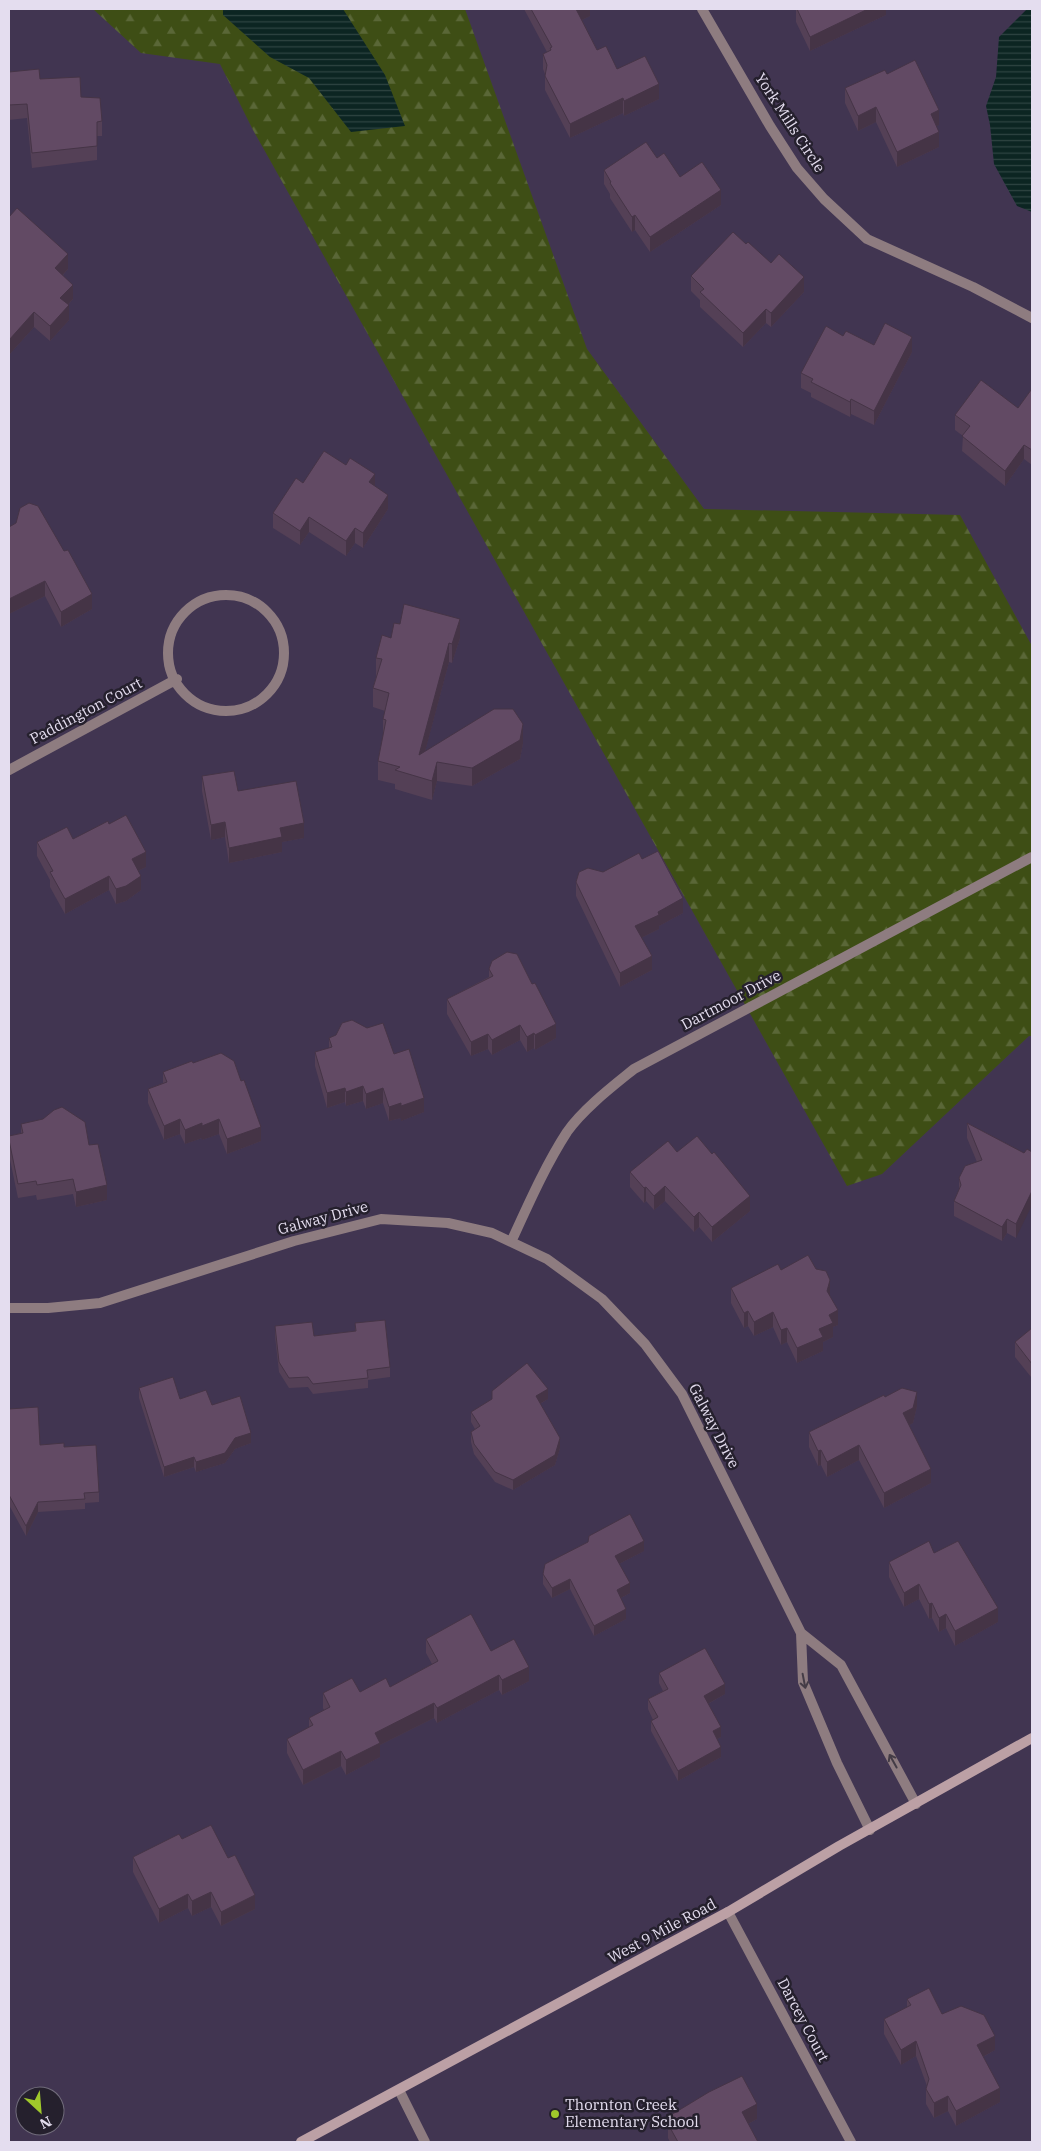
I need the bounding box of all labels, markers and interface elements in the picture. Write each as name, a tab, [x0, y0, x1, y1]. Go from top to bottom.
street label: York Mills Circle	[751, 69, 830, 176]
street label: Paddington Court	[26, 673, 145, 748]
street label: Dartmoor Drive	[678, 965, 784, 1034]
street label: Galway Drive	[276, 1196, 370, 1239]
street label: Galway Drive	[685, 1380, 744, 1471]
one-way arrow	[800, 1673, 810, 1689]
one-way arrow	[888, 1754, 898, 1769]
street label: West 9 Mile Road	[604, 1894, 719, 1967]
street label: Darcey Court	[773, 1975, 833, 2065]
north arrow	[15, 2086, 65, 2136]
place label: Thornton Creek Elementary School	[565, 2095, 699, 2131]
marker: Thornton Creek Elementary School	[549, 2108, 561, 2120]
text: N	[37, 2112, 55, 2133]

